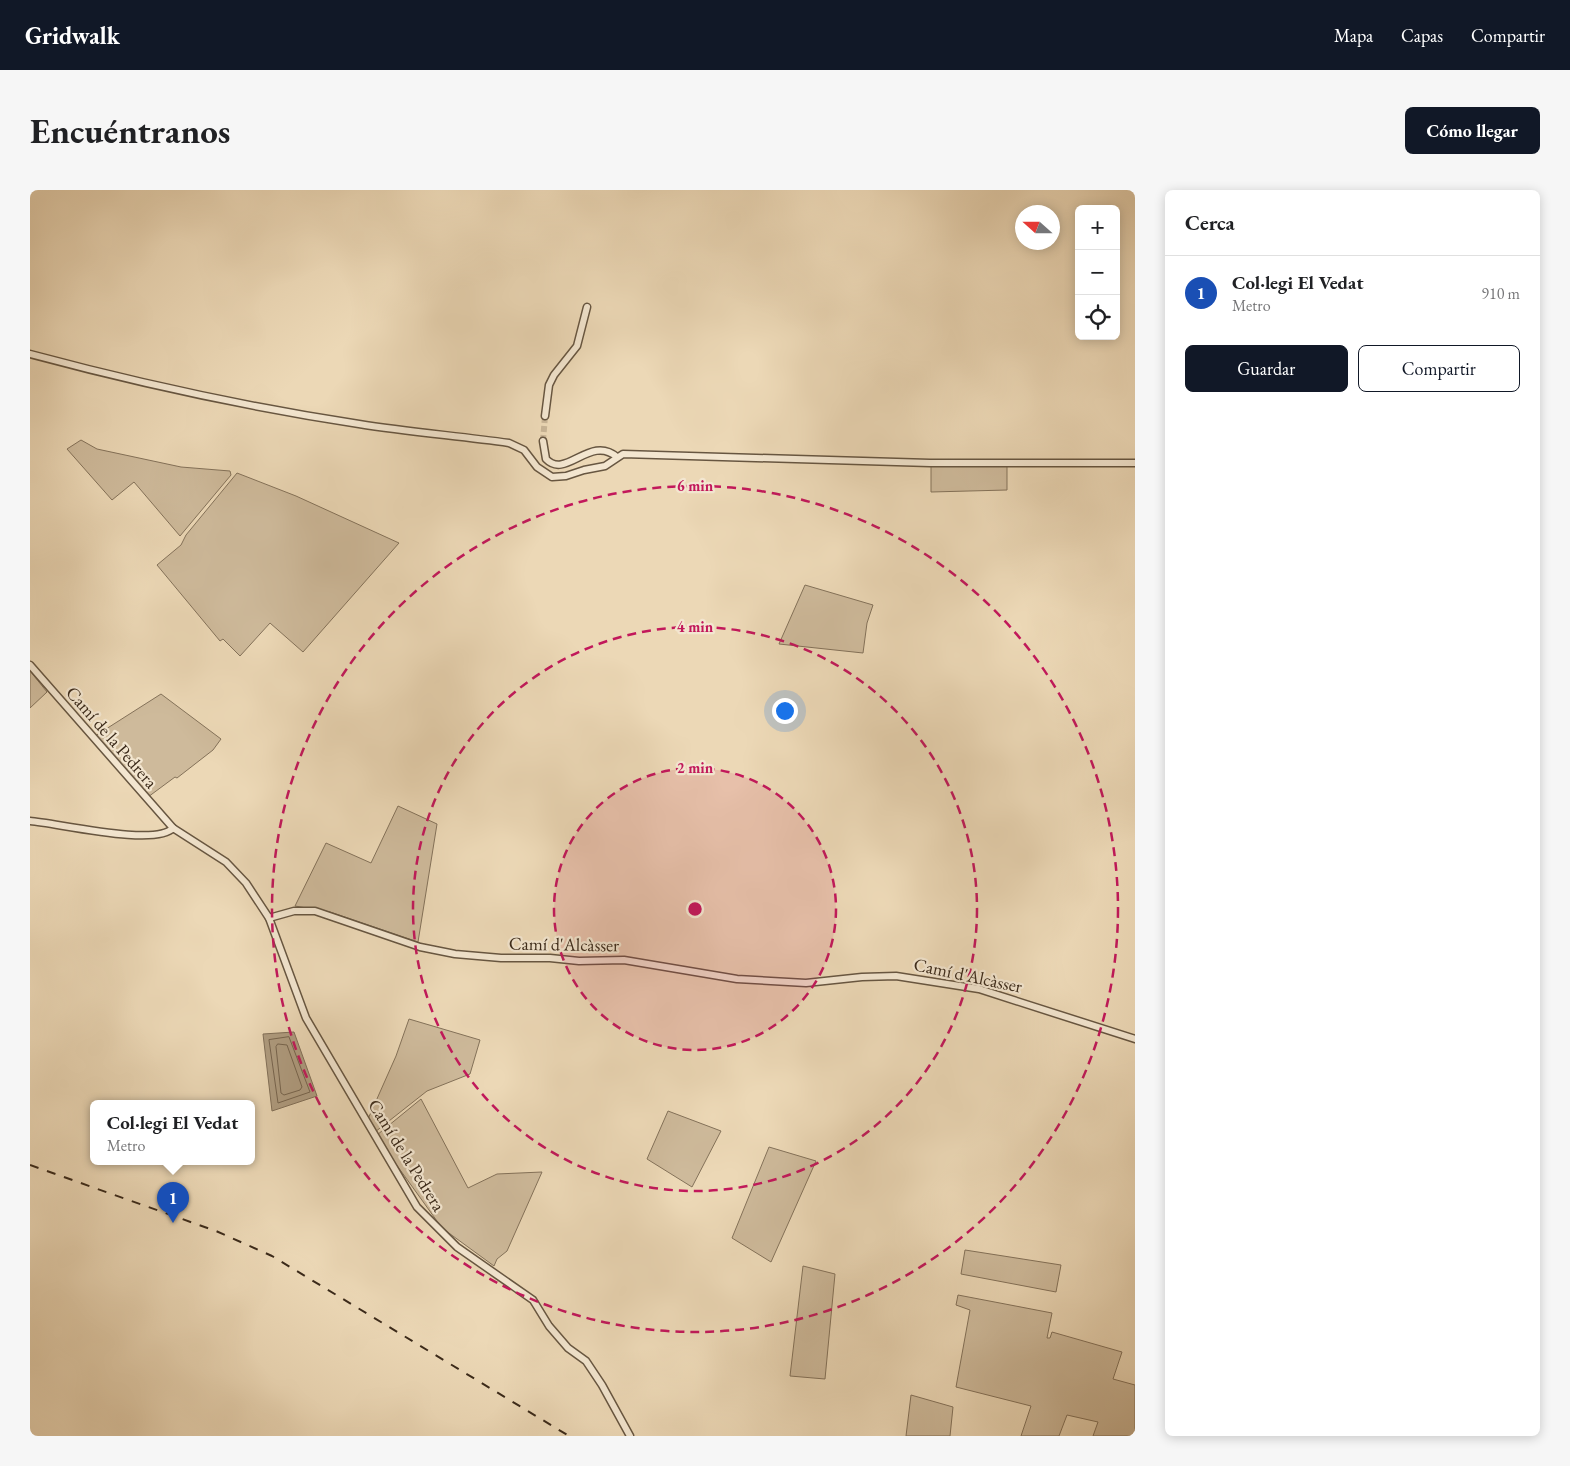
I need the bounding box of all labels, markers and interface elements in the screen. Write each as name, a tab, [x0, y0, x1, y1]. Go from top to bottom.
text: Gridwalk	[25, 20, 120, 51]
text: Mapa	[1334, 24, 1373, 47]
text: Capas	[1401, 24, 1443, 47]
text: Compartir	[1471, 24, 1545, 47]
button: Cómo llegar	[1405, 107, 1540, 154]
text: Encuéntranos	[30, 108, 230, 153]
north arrow	[1015, 205, 1060, 250]
map controls	[1075, 205, 1120, 340]
button: +	[1075, 205, 1120, 250]
text: Cerca	[1185, 209, 1235, 236]
button: −	[1075, 250, 1120, 295]
text: Col·legi El Vedat	[1232, 270, 1364, 295]
text: 1	[1197, 283, 1205, 304]
text: 910 m	[1481, 283, 1520, 304]
button: locate	[1075, 295, 1120, 340]
text: Metro	[1232, 295, 1271, 316]
button: Guardar	[1185, 345, 1348, 392]
button: Compartir	[1358, 345, 1520, 392]
text: 6 min	[677, 476, 714, 495]
text: 4 min	[677, 617, 714, 636]
street label: Camí de la Pedrera	[61, 681, 163, 793]
your location	[772, 698, 798, 724]
text: 2 min	[677, 758, 714, 777]
centre of rings	[686, 900, 704, 918]
street label: Camí d'Alcàsser	[509, 932, 619, 956]
street label: Camí d'Alcàsser	[912, 952, 1024, 998]
street label: Camí de la Pedrera	[363, 1095, 451, 1216]
popup	[90, 1100, 255, 1165]
text: Col·legi El Vedat	[107, 1110, 238, 1135]
text: Metro	[107, 1135, 145, 1156]
pin: 1	[157, 1182, 189, 1223]

